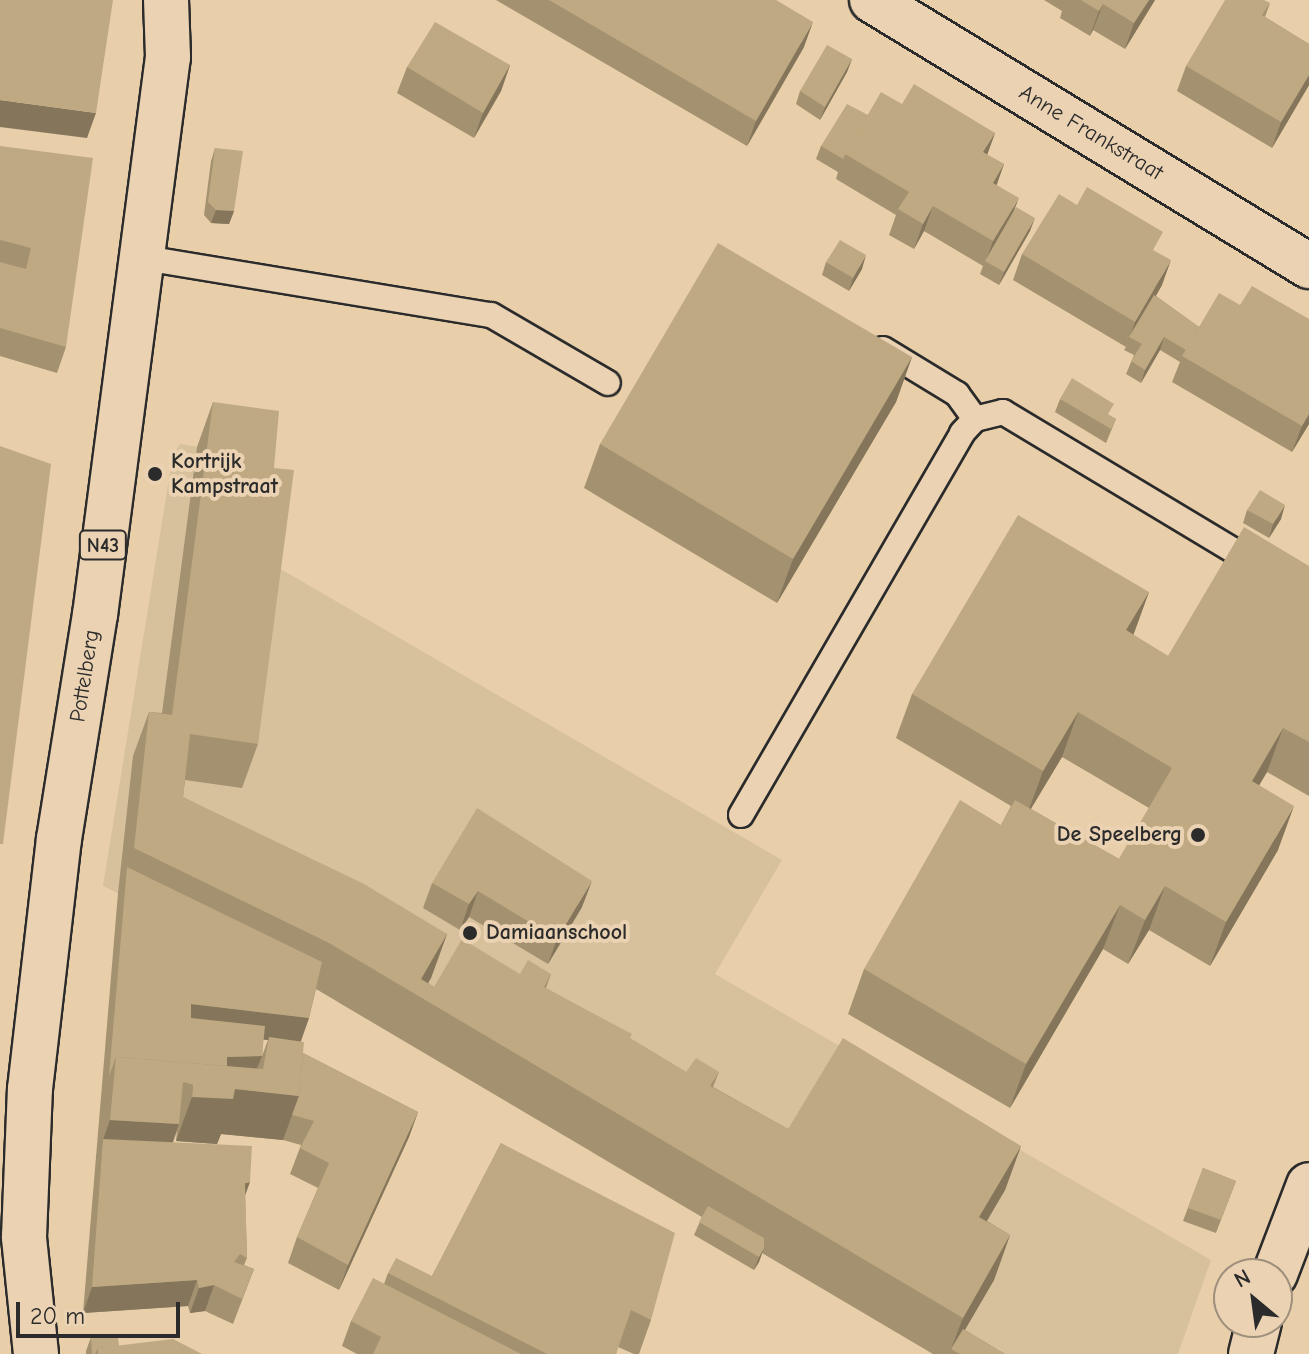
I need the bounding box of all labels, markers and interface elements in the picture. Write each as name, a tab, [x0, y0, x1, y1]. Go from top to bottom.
street label: Anne Frankstraat	[1014, 80, 1168, 186]
place label: Kortrijk Kampstraat	[171, 448, 278, 500]
marker: Kortrijk Kampstraat	[146, 465, 164, 483]
road number: N43	[77, 529, 129, 561]
street label: Pottelberg	[65, 628, 105, 724]
place label: De Speelberg	[1057, 822, 1182, 848]
marker: De Speelberg	[1189, 826, 1207, 844]
place label: Damiaanschool	[486, 920, 627, 946]
marker: Damiaanschool	[461, 924, 479, 942]
north arrow	[1213, 1258, 1293, 1338]
text: N	[1230, 1264, 1255, 1294]
scale bar	[20, 1286, 184, 1336]
text: 20 m	[30, 1302, 85, 1330]

